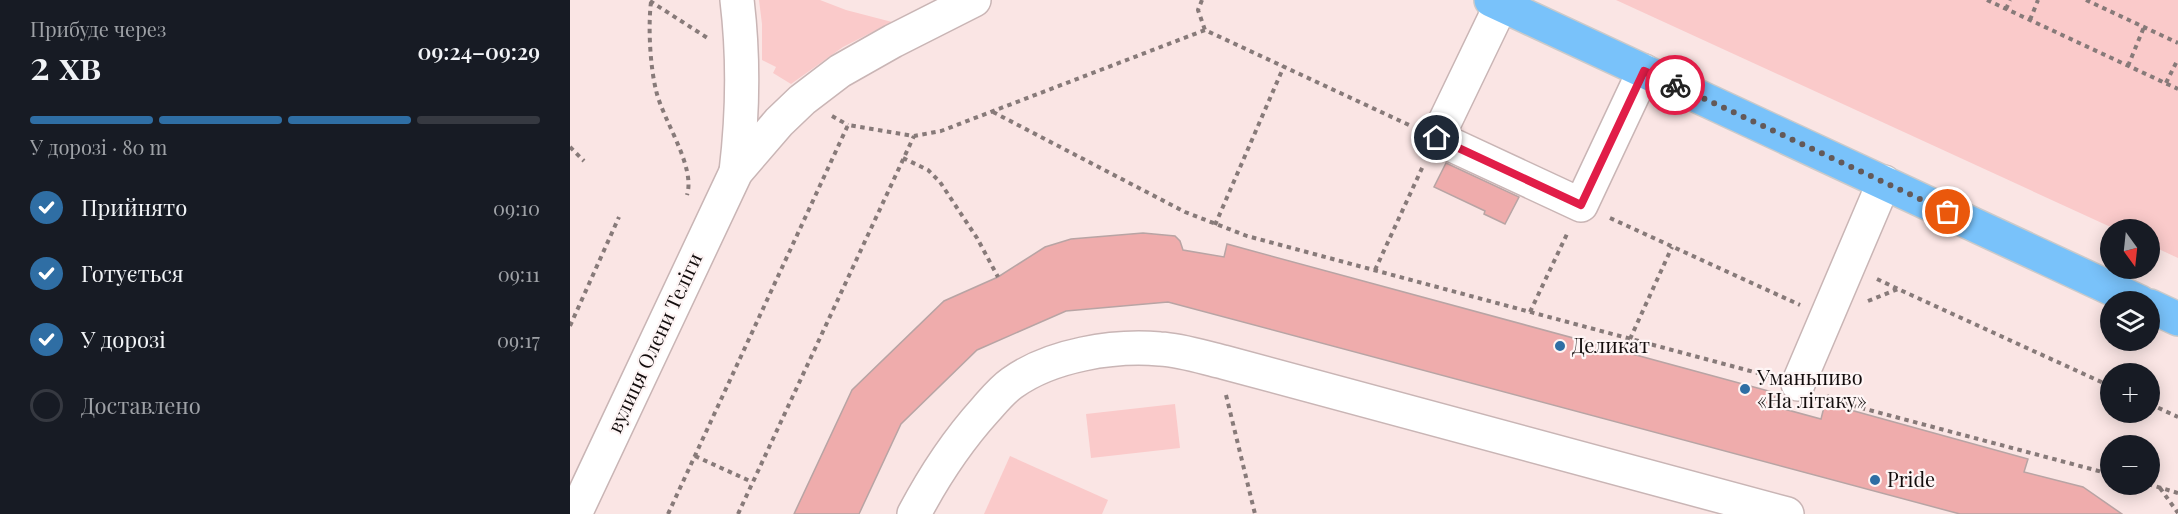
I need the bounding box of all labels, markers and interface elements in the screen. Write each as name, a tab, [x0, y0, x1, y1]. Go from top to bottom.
text: Прибуде через	[30, 15, 166, 42]
text: 09:24–09:29	[418, 36, 540, 66]
text: 2 хв	[30, 38, 102, 90]
courier	[1645, 55, 1705, 115]
icon: bike	[1659, 69, 1692, 102]
pin	[1411, 112, 1462, 163]
icon: home	[1420, 121, 1453, 154]
text: У дорозі · 80 m	[30, 133, 167, 160]
pin	[1922, 186, 1973, 237]
icon: check	[30, 191, 63, 224]
text: Прийнято	[81, 192, 187, 222]
text: 09:10	[493, 194, 540, 221]
icon: bag	[1931, 195, 1964, 228]
north arrow	[2100, 219, 2160, 279]
map controls	[2100, 219, 2160, 495]
street label: вулиця Олени Теліги	[600, 248, 707, 437]
icon: check	[30, 257, 63, 290]
text: Готується	[81, 258, 184, 288]
text: 09:11	[498, 260, 540, 287]
button: layers	[2100, 291, 2160, 351]
icon: check	[30, 323, 63, 356]
text: У дорозі	[81, 324, 166, 354]
text: 09:17	[497, 326, 540, 353]
place label: Деликат	[1572, 331, 1650, 358]
marker: Деликат	[1553, 339, 1567, 353]
place label: Уманьпиво «На літаку»	[1756, 363, 1867, 413]
button: +	[2100, 363, 2160, 423]
marker: Уманьпиво «На літаку»	[1738, 382, 1752, 396]
text: Доставлено	[81, 390, 201, 420]
button: −	[2100, 435, 2160, 495]
place label: Pride	[1887, 465, 1935, 492]
marker: Pride	[1868, 473, 1882, 487]

